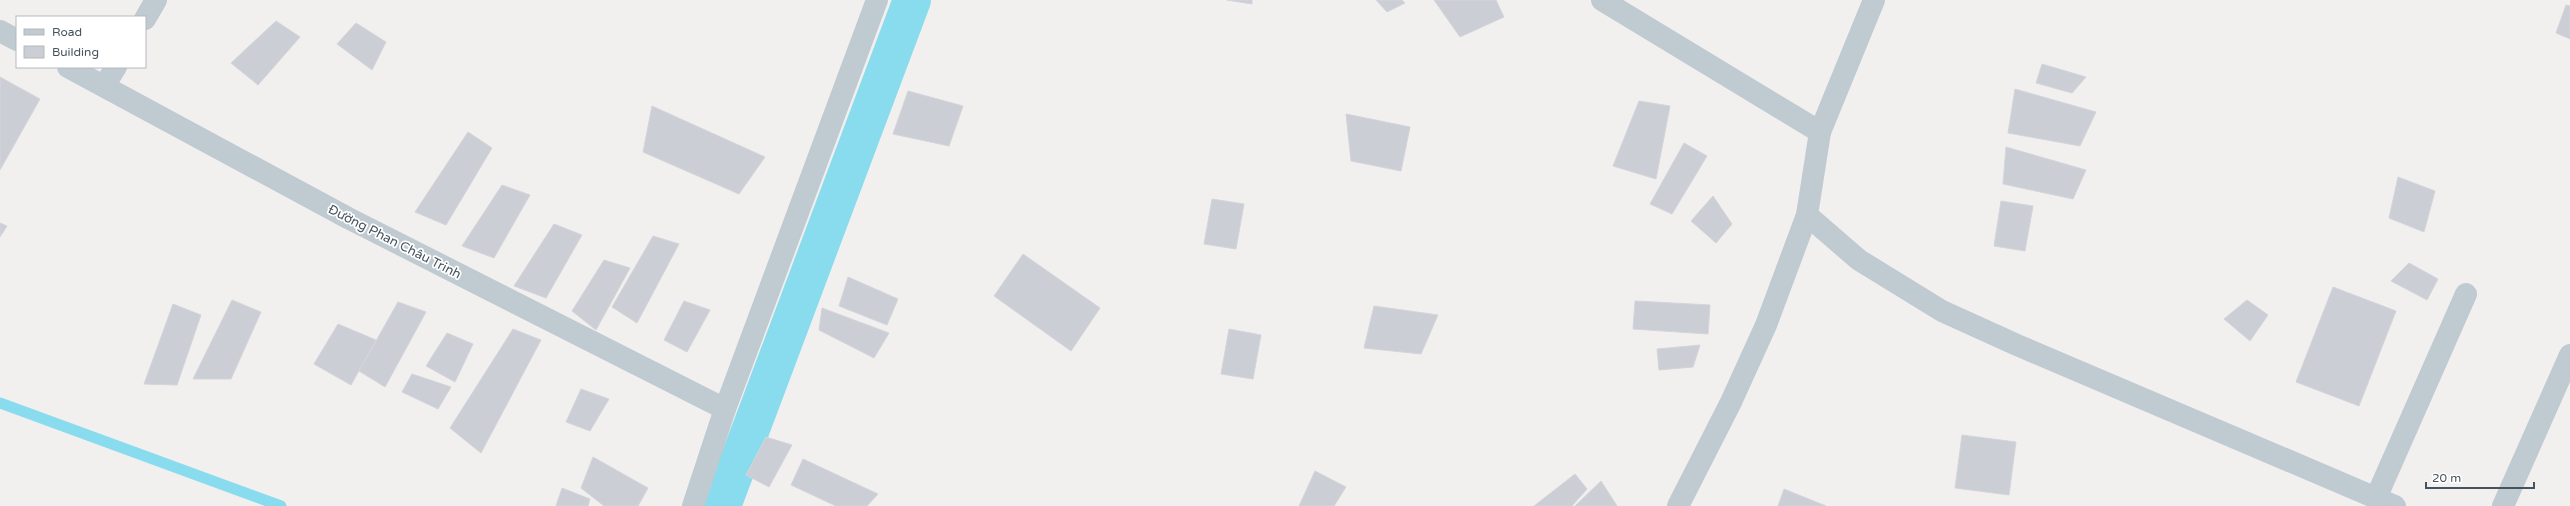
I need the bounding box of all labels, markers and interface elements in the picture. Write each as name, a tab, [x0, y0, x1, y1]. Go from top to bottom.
legend	[16, 16, 146, 68]
text: Road	[52, 25, 82, 39]
text: Building	[52, 45, 99, 59]
street label: Đường Phan Châu Trinh	[325, 201, 464, 282]
scale bar	[2426, 464, 2534, 490]
text: 20 m	[2432, 471, 2461, 485]

